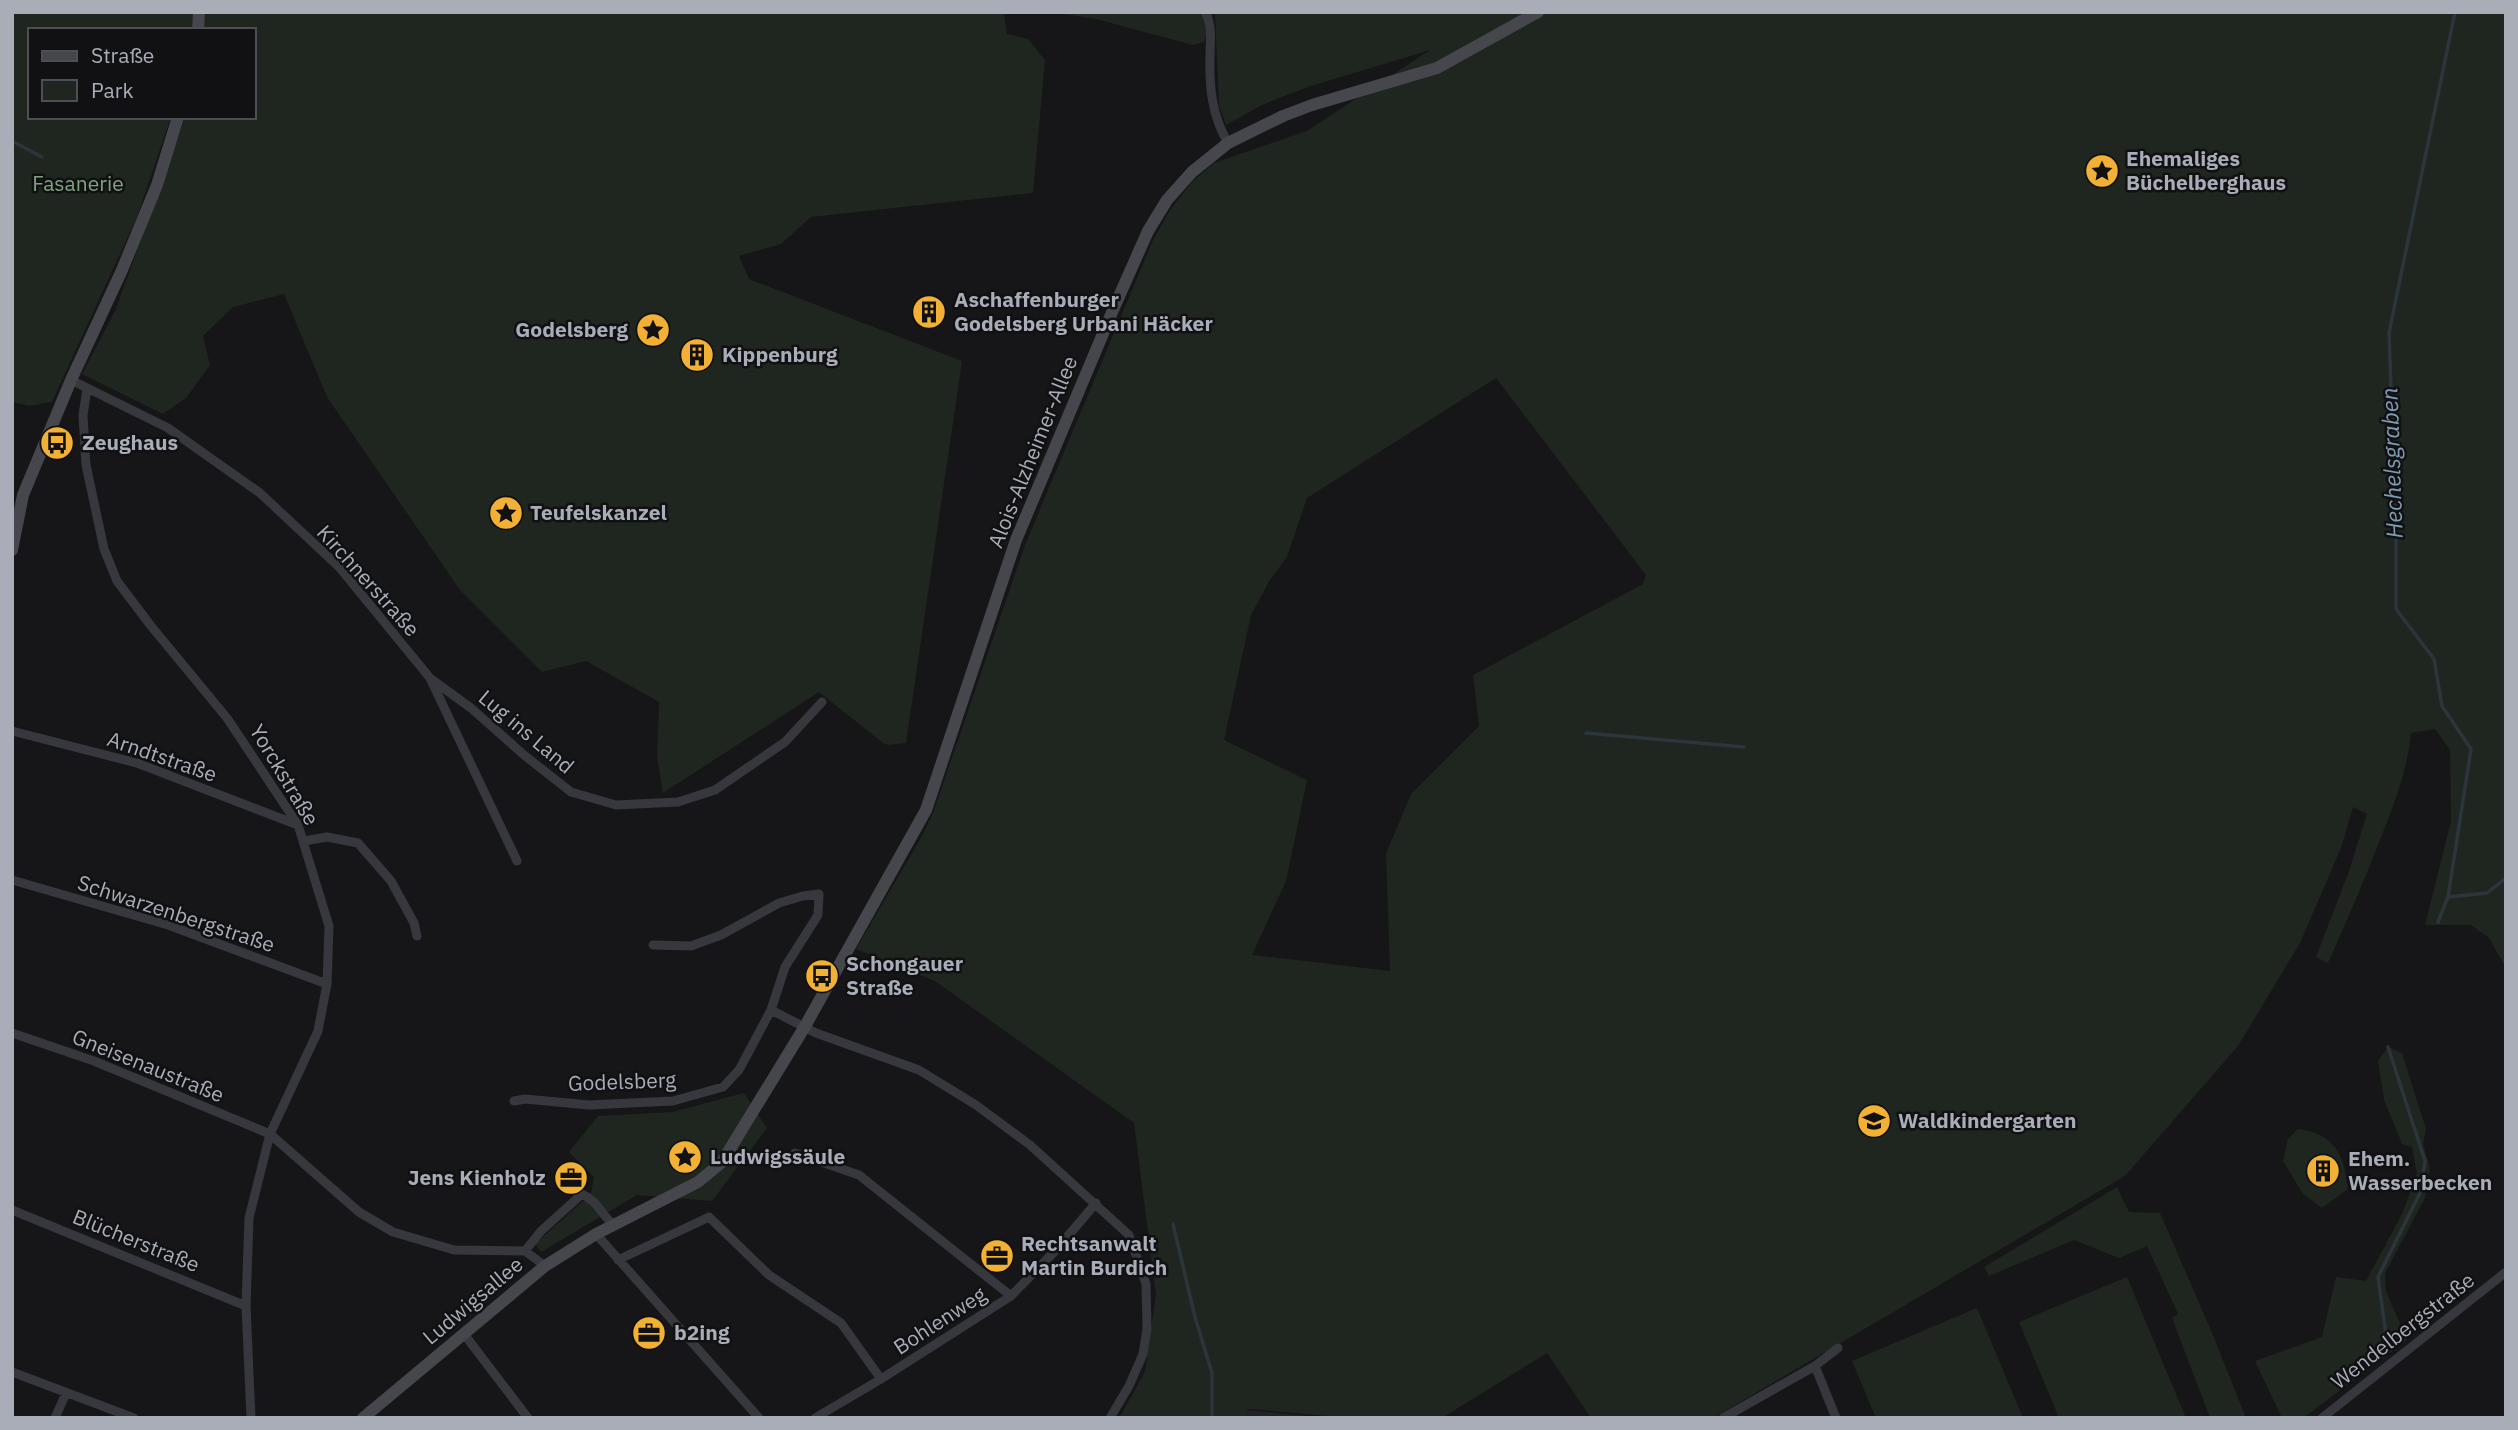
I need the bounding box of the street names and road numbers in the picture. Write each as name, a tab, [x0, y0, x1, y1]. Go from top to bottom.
street label: Alois-Alzheimer-Allee	[981, 351, 1083, 552]
street label: Kirchnerstraße	[311, 519, 426, 642]
street label: Lug ins Land	[473, 683, 580, 779]
street label: Yorckstraße	[244, 719, 326, 830]
street label: Arndtstraße	[104, 724, 221, 788]
street label: Schwarzenbergstraße	[74, 868, 278, 958]
street label: Gneisenaustraße	[68, 1022, 228, 1108]
street label: Godelsberg	[567, 1065, 676, 1097]
street label: Blücherstraße	[69, 1202, 204, 1278]
street label: Ludwigsallee	[416, 1250, 528, 1350]
street label: Wendelbergstraße	[2325, 1265, 2480, 1395]
street label: Bohlenweg	[888, 1280, 991, 1361]

